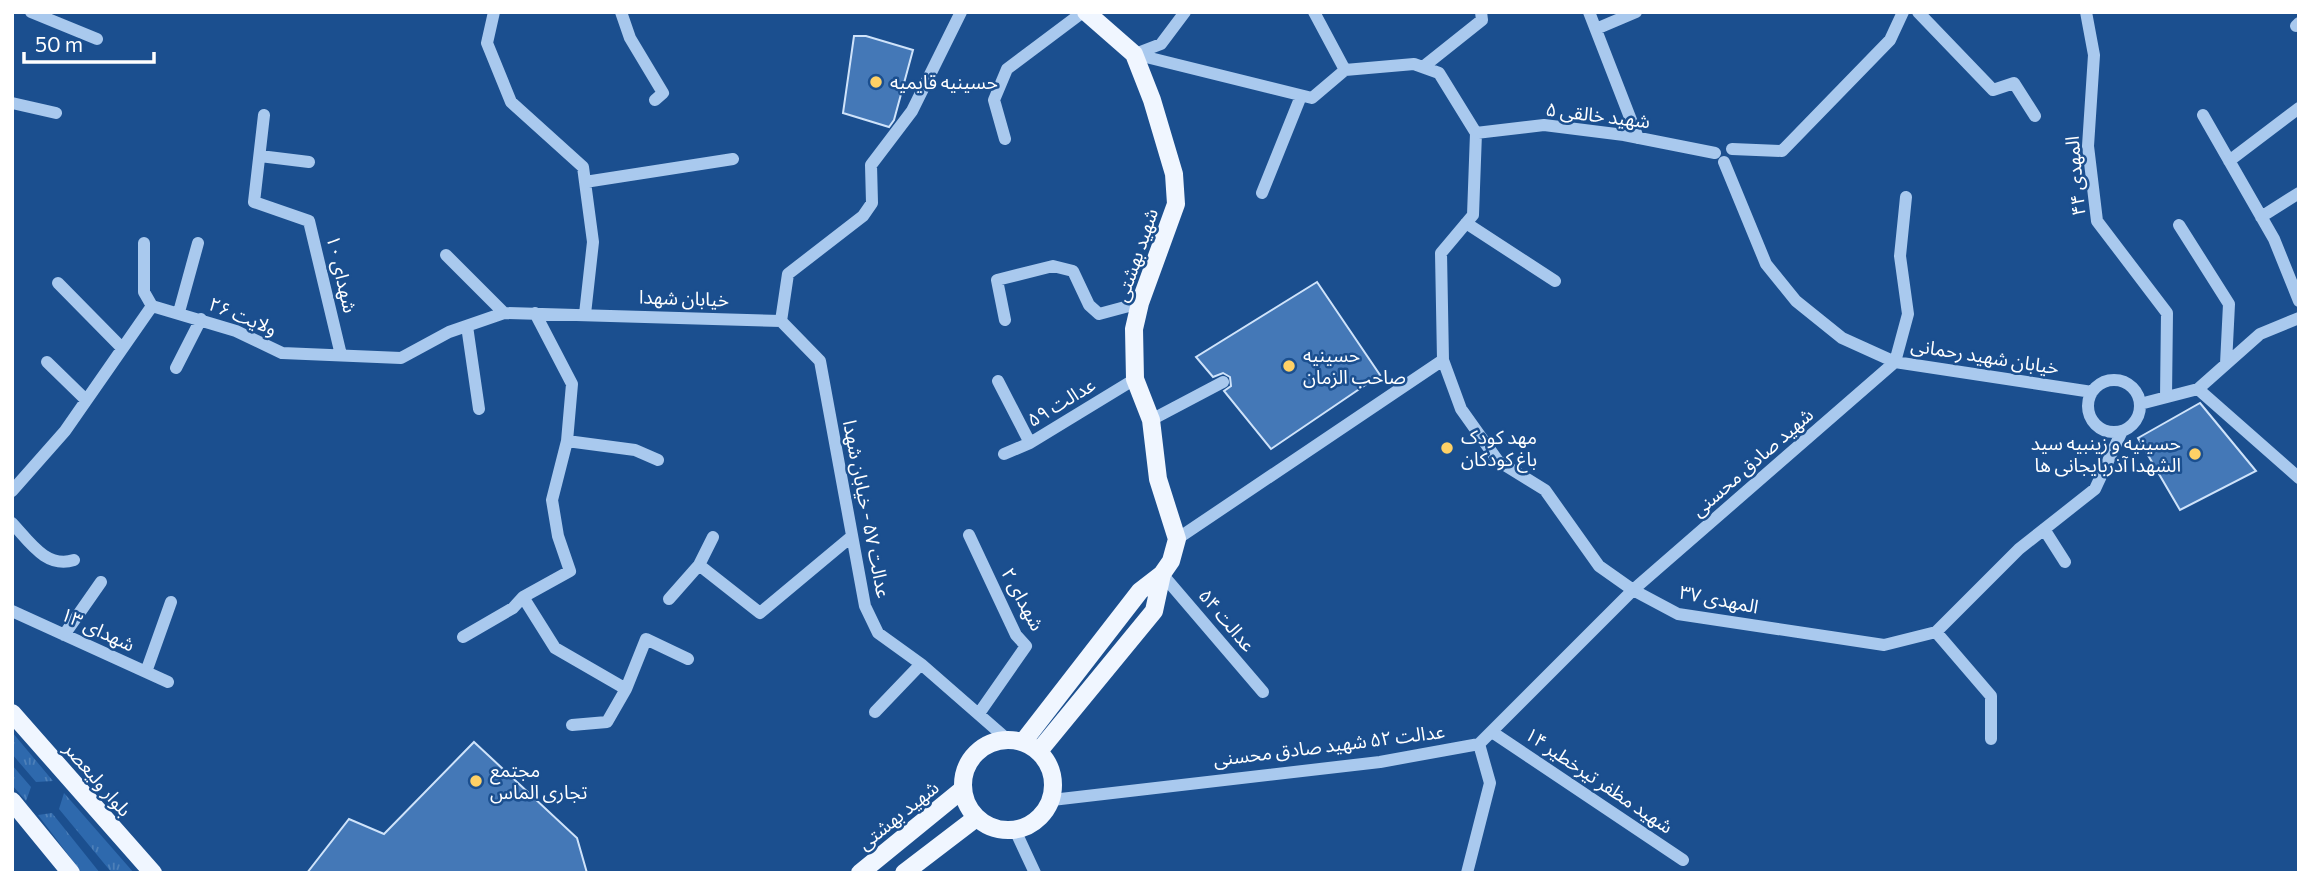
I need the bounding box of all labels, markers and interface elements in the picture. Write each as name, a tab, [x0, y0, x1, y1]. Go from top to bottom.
scale bar	[24, 21, 154, 65]
text: 50 m	[35, 31, 83, 56]
place label: حسینیه قایمیه	[890, 70, 998, 93]
marker: حسینیه قایمیه	[868, 74, 884, 90]
street label: شهید خالقی ۵	[1544, 97, 1652, 133]
street label: المهدی ۴۴	[2060, 135, 2089, 217]
street label: شهید بهشتی	[1109, 205, 1163, 305]
street label: شهدای ۱۰	[322, 233, 363, 315]
street label: خیابان شهدا	[639, 284, 730, 311]
street label: ولایت ۲۶	[205, 292, 281, 340]
street label: خیابان شهید رحمانی	[1909, 332, 2061, 380]
place label: حسینیه صاحب الزمان	[1303, 343, 1406, 389]
marker: حسینیه صاحب الزمان	[1281, 358, 1297, 374]
street label: عدالت ۵۹	[1023, 372, 1099, 431]
street label: شهید صادق محسنی	[1686, 402, 1818, 522]
street label: عدالت ۵۷ - خیابان شهدا	[839, 418, 896, 600]
place label: مهد کودک باغ کودکان	[1461, 425, 1537, 473]
place label: حسینیه و زینبیه سید الشهدا آذربایجانی ها	[2031, 431, 2181, 477]
marker: مهد کودک باغ کودکان	[1439, 440, 1455, 456]
marker: حسینیه و زینبیه سید الشهدا آذربایجانی ها	[2187, 446, 2203, 462]
street label: شهدای ۲	[997, 563, 1050, 634]
street label: المهدی ۳۷	[1678, 580, 1761, 617]
street label: عدالت ۵۴	[1194, 583, 1260, 656]
street label: شهدای ۱۳	[58, 601, 139, 656]
street label: عدالت ۵۲ شهید صادق محسنی	[1212, 719, 1446, 771]
street label: شهید مظفر تیرخطیر ۱۴	[1520, 722, 1678, 838]
street label: بلوار ولیعصر	[58, 736, 137, 821]
place label: مجتمع تجاری الماس	[490, 758, 587, 804]
marker: مجتمع تجاری الماس	[468, 773, 484, 789]
street label: شهید بهشتی	[853, 775, 943, 855]

